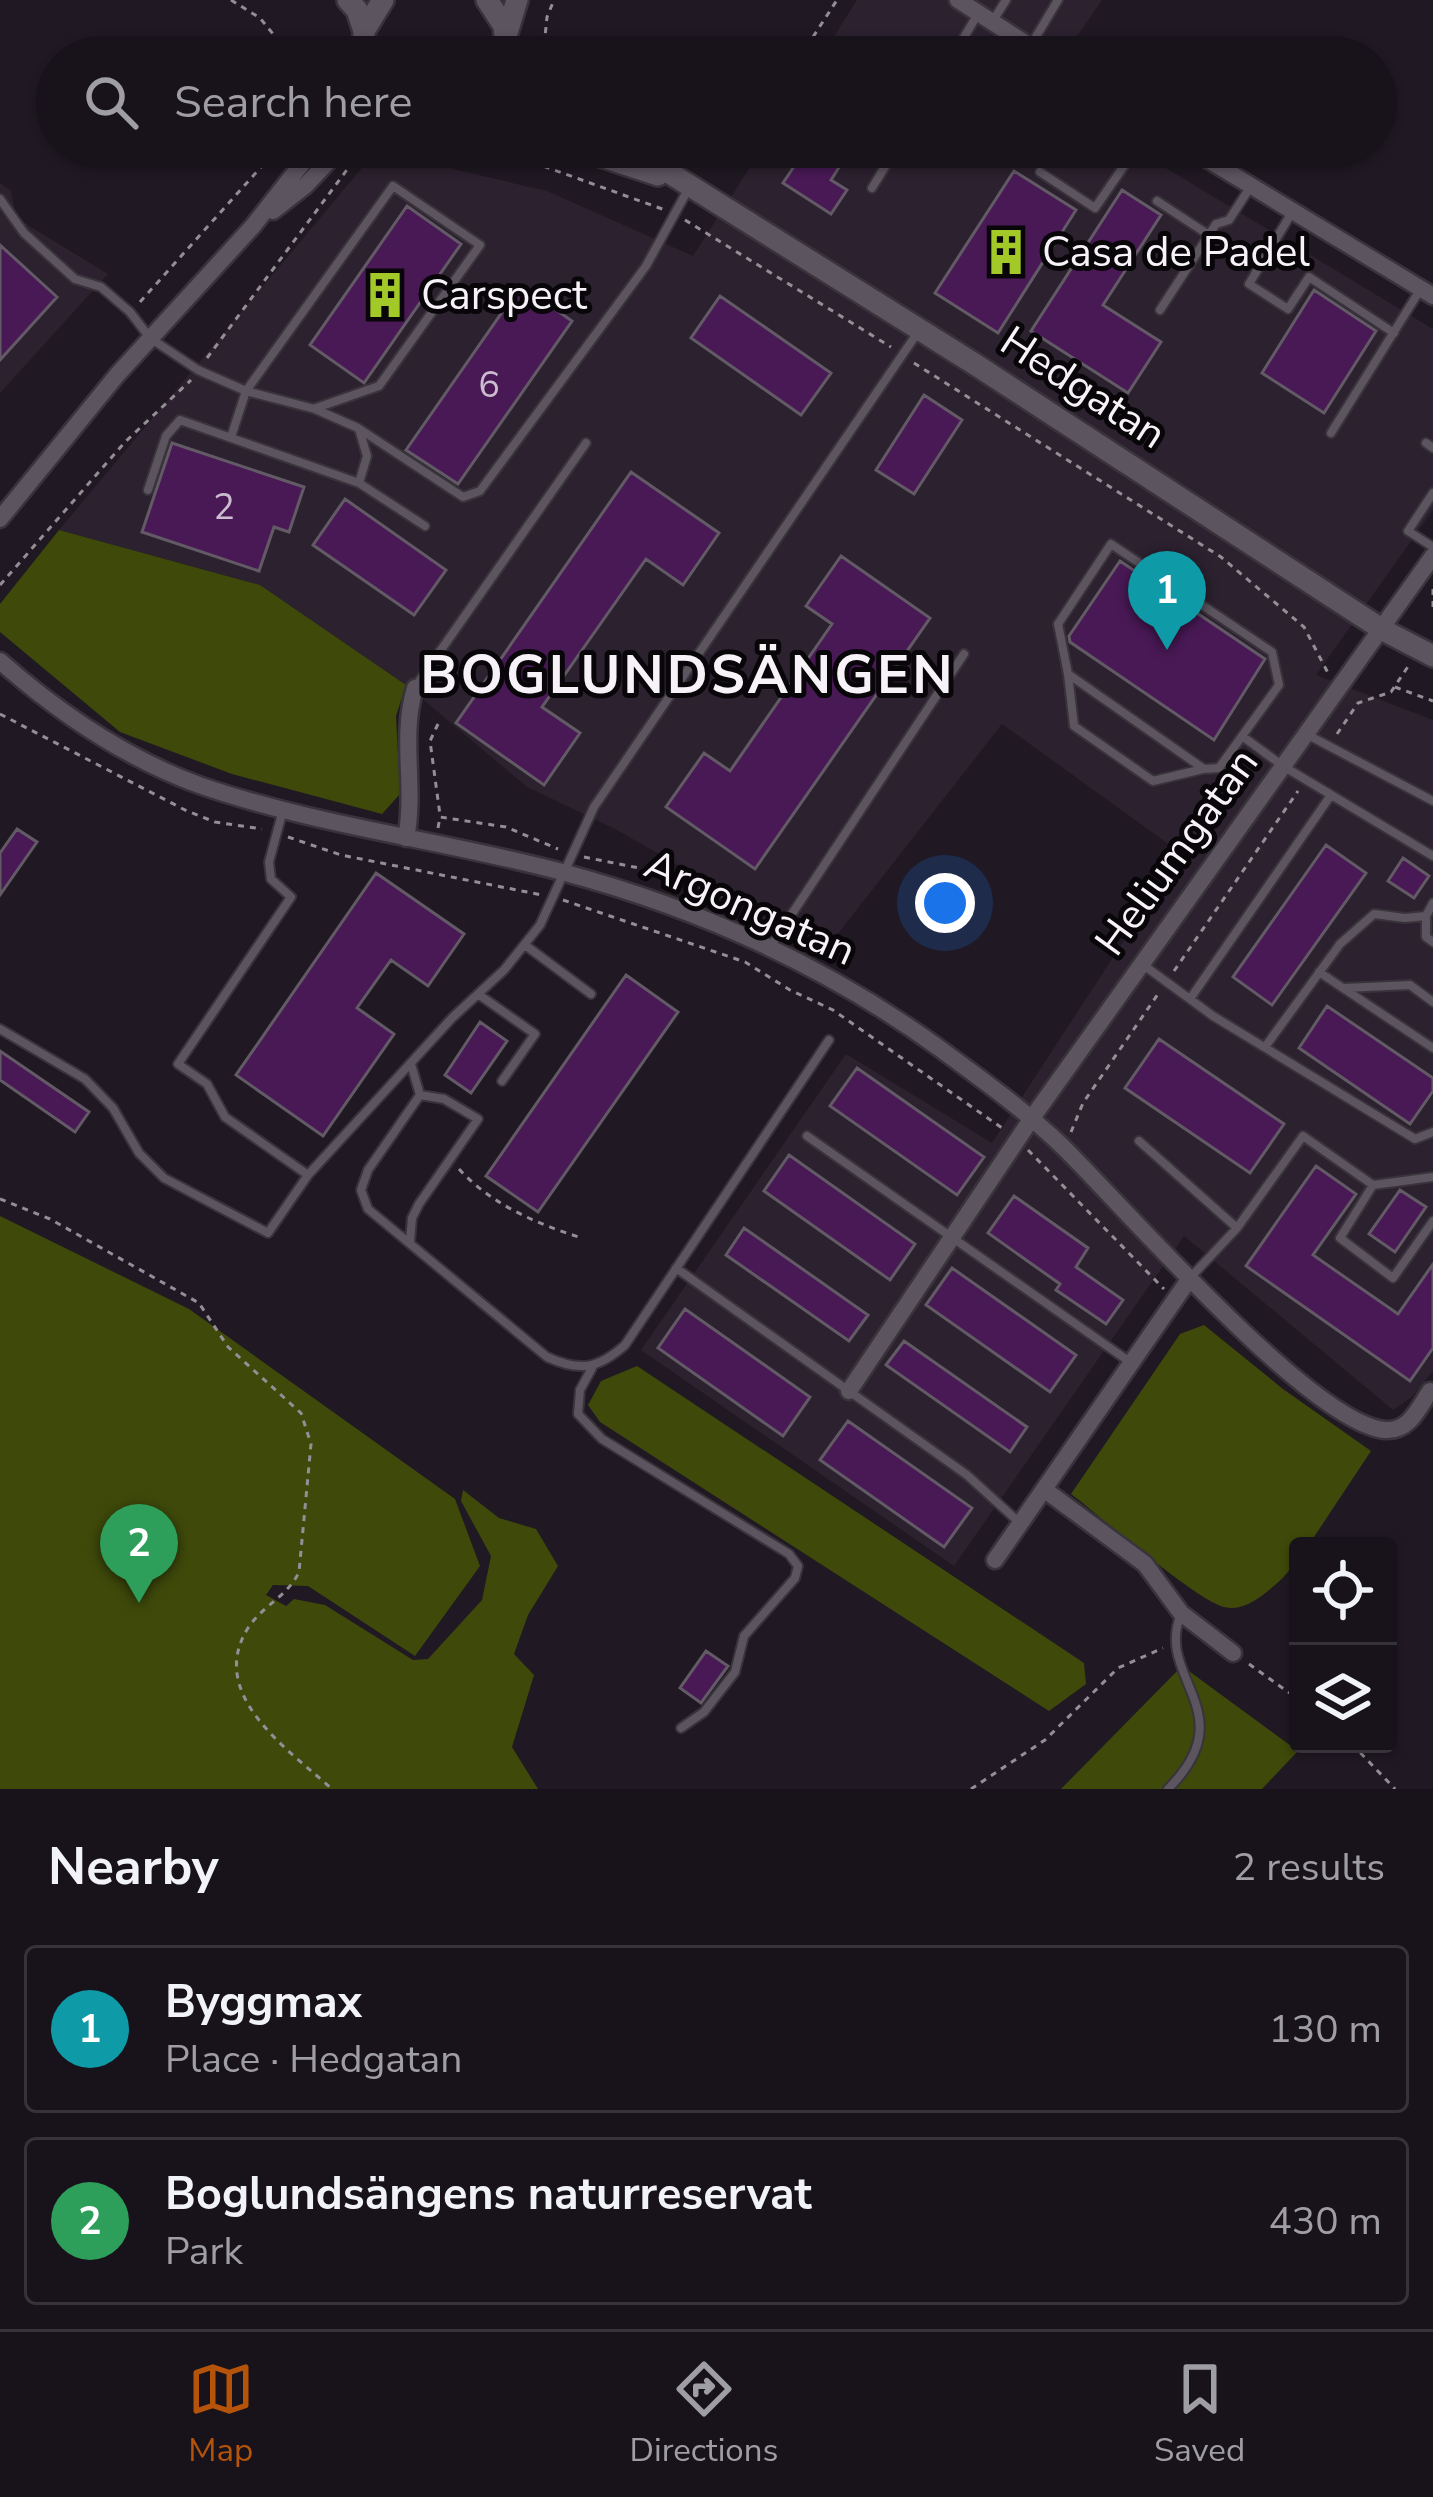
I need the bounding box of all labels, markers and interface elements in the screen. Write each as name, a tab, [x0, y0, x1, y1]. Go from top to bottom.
search box	[36, 36, 1397, 168]
icon: search	[78, 69, 144, 135]
text: Search here	[174, 72, 413, 133]
place label: Casa de Padel	[1042, 224, 1310, 281]
building icon: Casa de Padel	[981, 227, 1031, 277]
place label: Carspect	[421, 267, 587, 324]
building icon: Carspect	[360, 270, 410, 320]
street label: Hedgatan	[989, 313, 1177, 463]
house number: 6	[478, 361, 500, 410]
house number: 2	[213, 483, 235, 532]
pin: 1	[1128, 551, 1206, 650]
district label: BOGLUNDSÄNGEN	[420, 638, 956, 712]
street label: Heliumgatan	[1082, 737, 1272, 967]
street label: Argongatan	[636, 836, 864, 980]
your location	[915, 873, 975, 933]
pin: 2	[100, 1504, 178, 1603]
map controls	[1289, 1537, 1397, 1753]
button: locate	[1289, 1537, 1397, 1645]
button: layers	[1289, 1645, 1397, 1753]
text: Nearby	[48, 1832, 219, 1902]
text: 2 results	[1233, 1841, 1385, 1894]
text: Byggmax	[165, 1972, 362, 2033]
text: 1	[78, 2003, 102, 2056]
text: 130 m	[1268, 2003, 1382, 2056]
text: Place · Hedgatan	[165, 2033, 462, 2086]
text: Boglundsängens naturreservat	[165, 2164, 812, 2225]
text: 2	[78, 2195, 102, 2248]
text: 430 m	[1268, 2195, 1382, 2248]
text: Park	[165, 2225, 243, 2278]
tab: Map	[188, 2356, 254, 2473]
tab: Directions	[630, 2356, 778, 2473]
tab: Saved	[1154, 2356, 1245, 2473]

